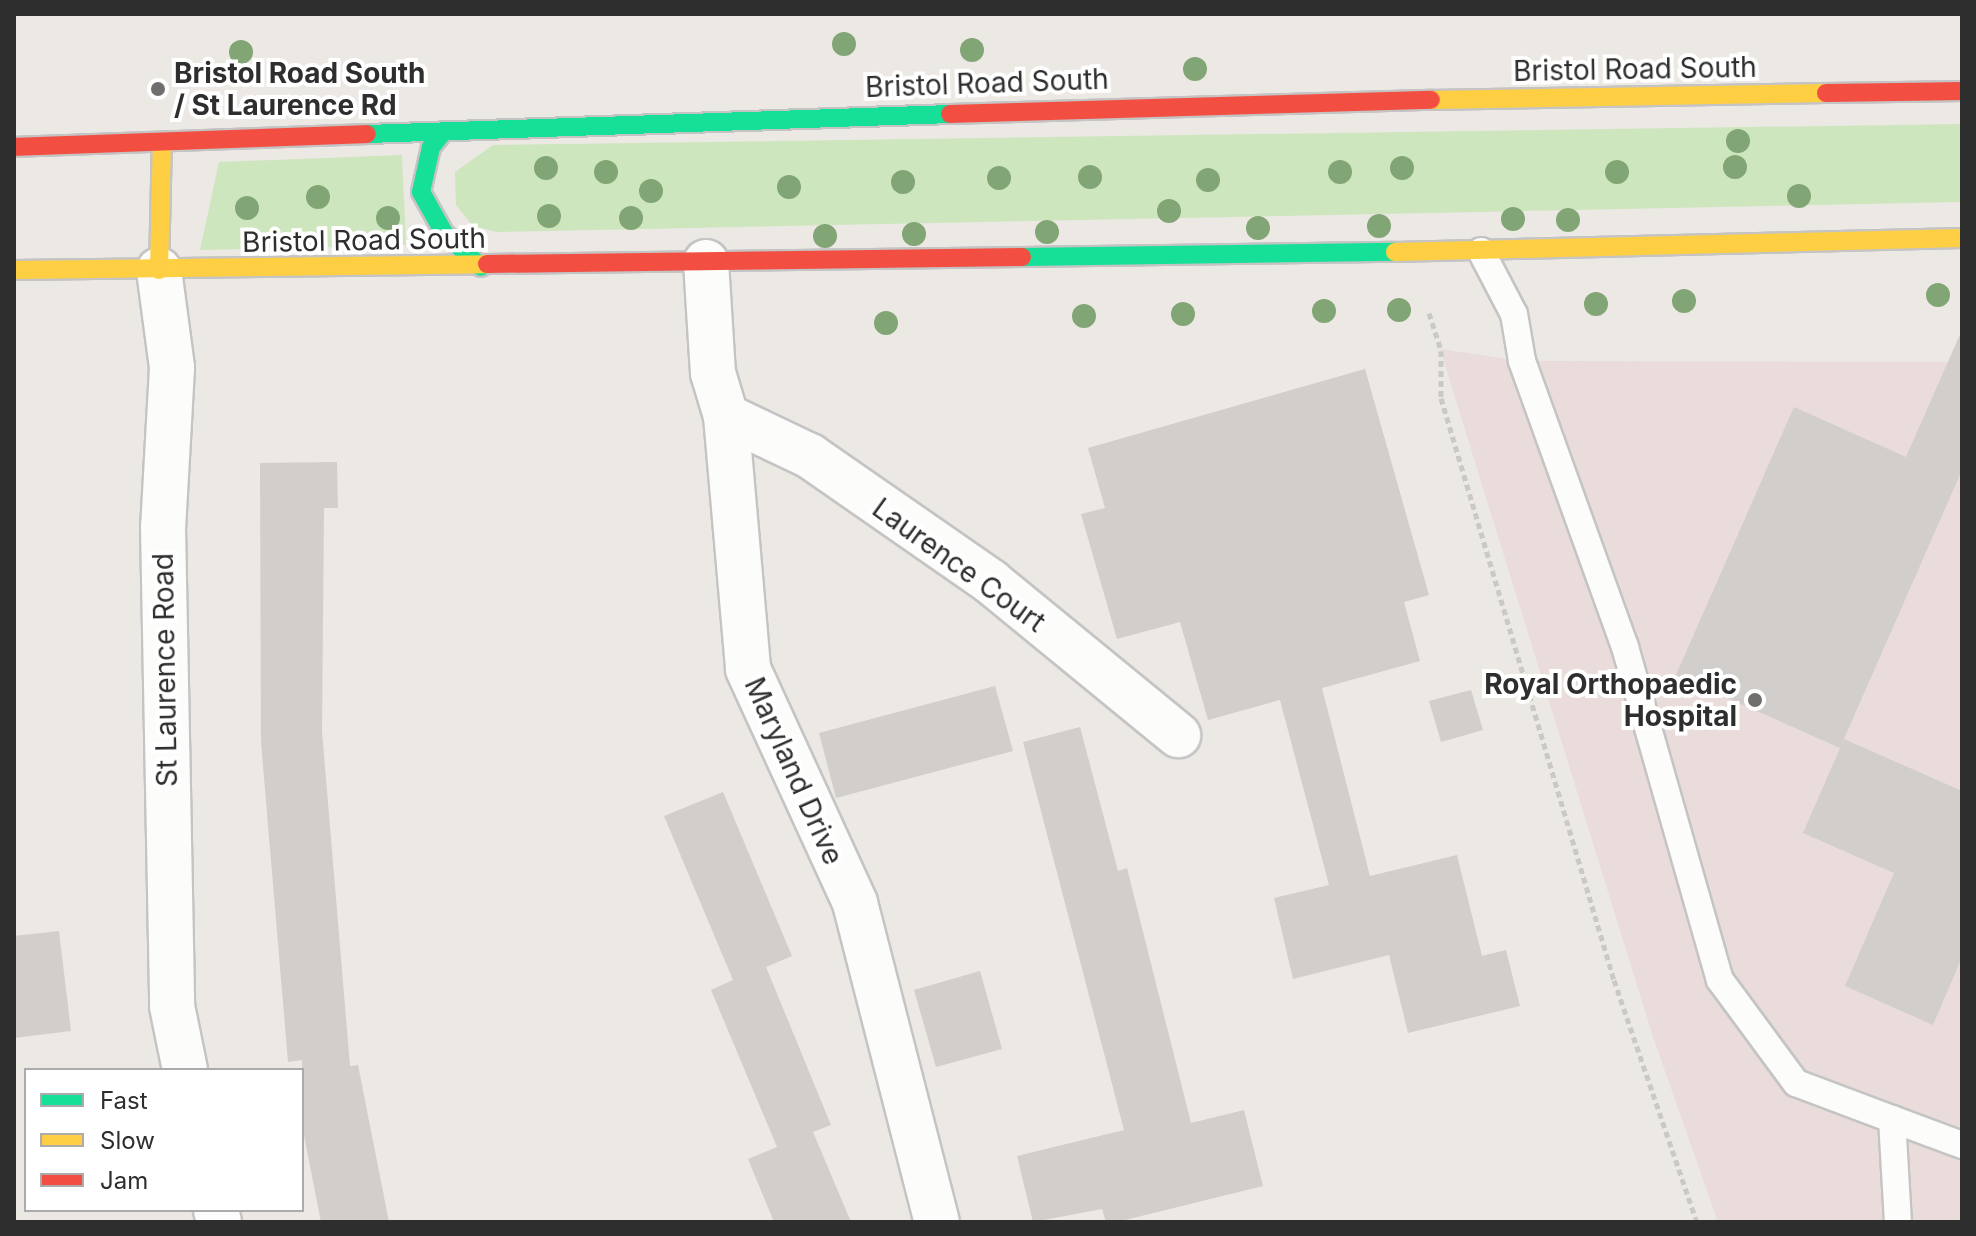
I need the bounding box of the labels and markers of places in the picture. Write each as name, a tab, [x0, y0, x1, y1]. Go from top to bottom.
place label: Bristol Road South / St Laurence Rd	[174, 56, 425, 122]
marker: Bristol Road South / St Laurence Rd	[149, 80, 167, 98]
place label: Royal Orthopaedic Hospital	[1484, 667, 1737, 733]
marker: Royal Orthopaedic Hospital	[1744, 689, 1766, 711]

